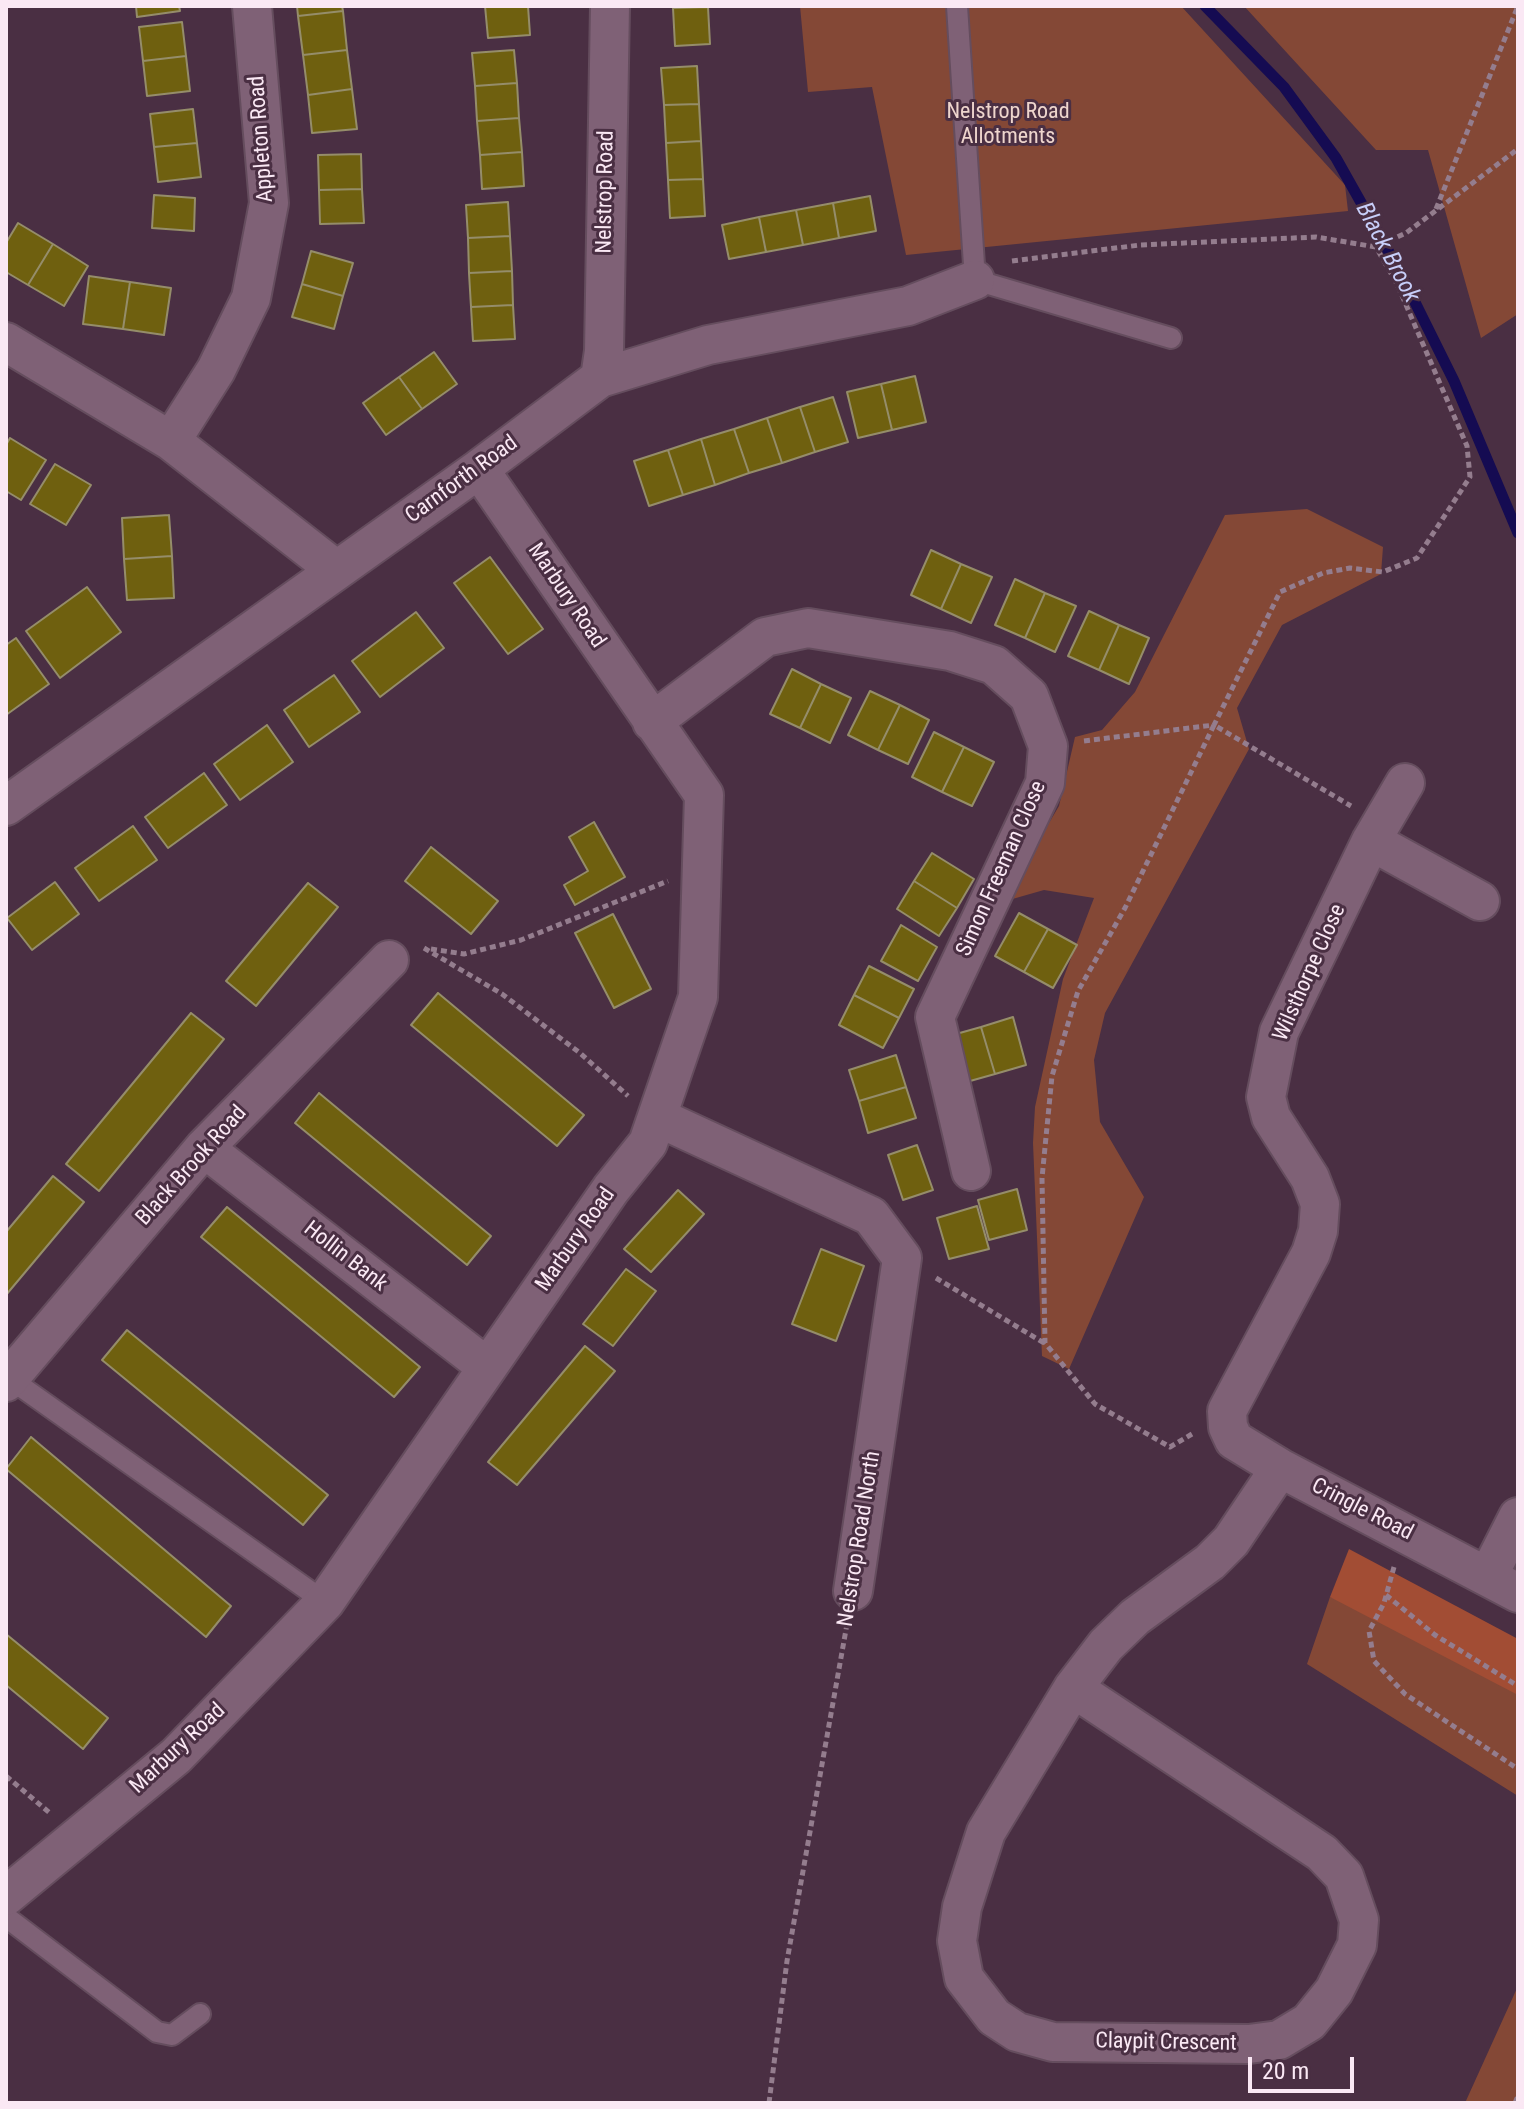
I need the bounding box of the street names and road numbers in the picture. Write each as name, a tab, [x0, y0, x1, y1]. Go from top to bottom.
street label: Appleton Road	[244, 75, 280, 203]
street label: Nelstrop Road	[592, 130, 620, 254]
street label: Carnforth Road	[401, 431, 523, 529]
street label: Marbury Road	[521, 539, 611, 653]
street label: Simon Freeman Close	[952, 777, 1052, 961]
street label: Wilsthorpe Close	[1268, 901, 1352, 1045]
street label: Black Brook Road	[131, 1101, 253, 1231]
street label: Marbury Road	[531, 1183, 621, 1297]
street label: Hollin Bank	[298, 1216, 392, 1298]
street label: Nelstrop Road North	[833, 1449, 887, 1629]
street label: Cringle Road	[1307, 1473, 1417, 1547]
street label: Marbury Road	[125, 1698, 231, 1800]
street label: Claypit Crescent	[1095, 2029, 1237, 2057]

